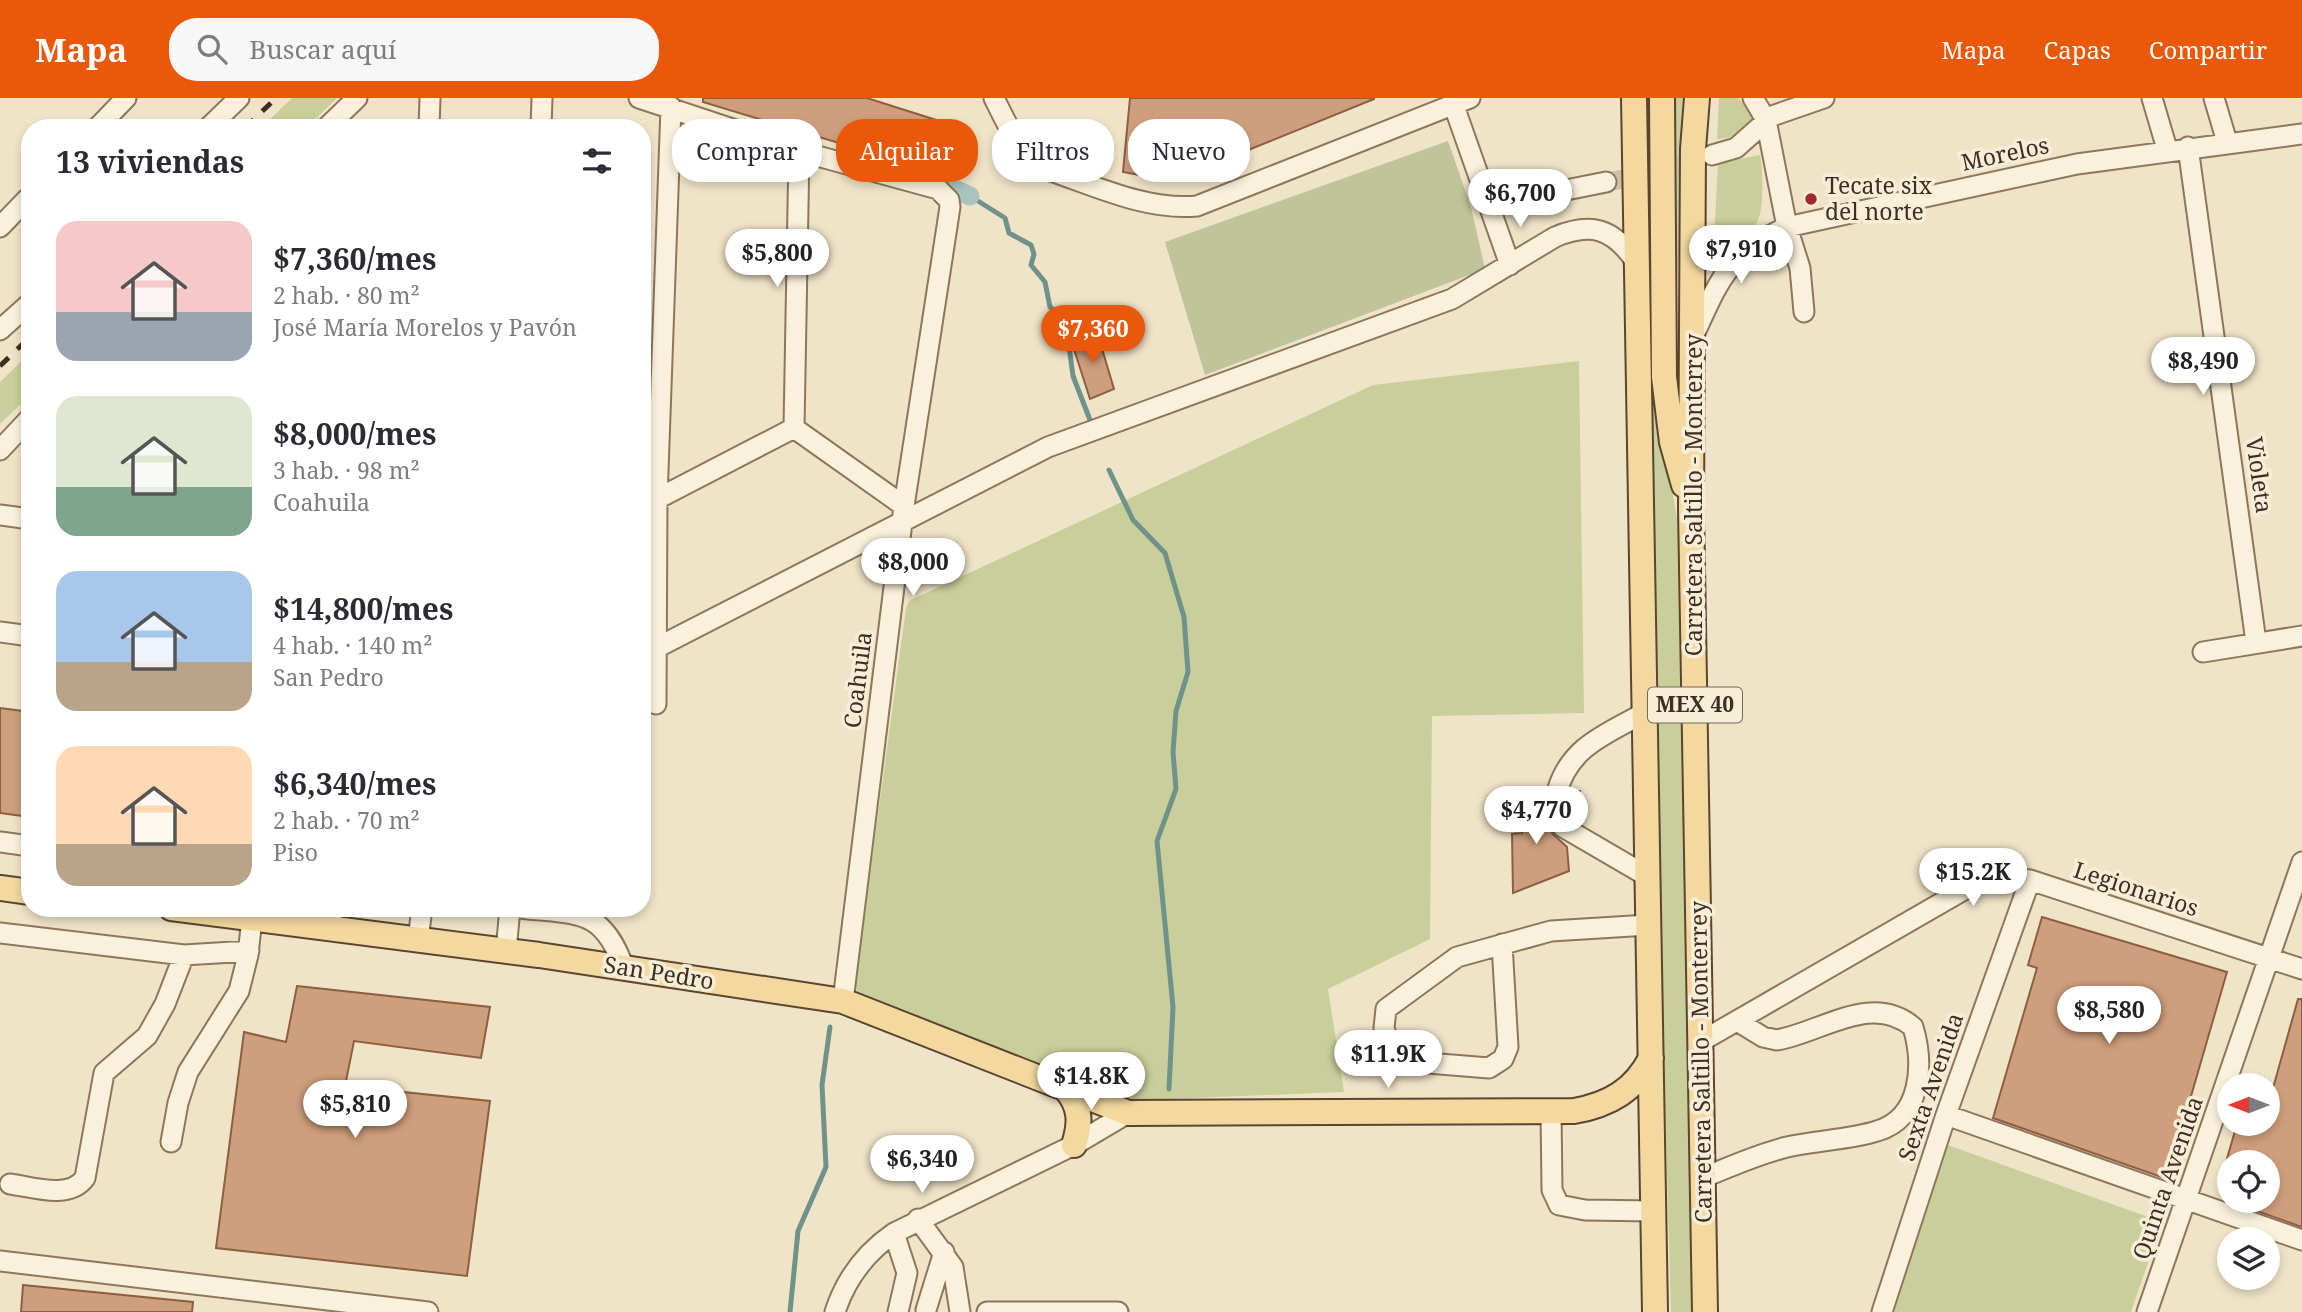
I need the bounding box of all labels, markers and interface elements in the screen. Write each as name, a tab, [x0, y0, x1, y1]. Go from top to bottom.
search box	[169, 18, 659, 81]
text: Mapa	[35, 27, 127, 72]
icon: search	[193, 30, 231, 68]
text: Buscar aquí	[249, 31, 396, 67]
text: Mapa	[1941, 33, 2005, 66]
text: Capas	[2043, 33, 2111, 66]
text: Compartir	[2149, 33, 2267, 66]
chip: Comprar	[672, 119, 822, 182]
chip: Alquilar	[836, 119, 978, 182]
chip: Filtros	[992, 119, 1114, 182]
chip: Nuevo	[1128, 119, 1250, 182]
street label: Morelos	[1958, 128, 2052, 178]
text: 13 viviendas	[56, 141, 244, 182]
icon: filters	[578, 142, 616, 180]
place label: Tecate six del norte	[1825, 169, 1933, 227]
pin: $6,700	[1463, 170, 1577, 229]
text: $6,700	[1484, 176, 1556, 208]
marker: Tecate six del norte	[1803, 191, 1819, 207]
pin: $7,910	[1684, 226, 1798, 285]
pin: $5,800	[720, 230, 834, 289]
text: $7,910	[1705, 232, 1777, 264]
text: $5,800	[741, 236, 813, 268]
text: $7,360/mes	[273, 238, 436, 279]
icon: home	[112, 249, 196, 333]
text: 2 hab. · 80 m²	[273, 279, 420, 311]
pin: $7,360	[1036, 306, 1150, 365]
text: José María Morelos y Pavón	[273, 311, 577, 343]
text: $7,360	[1057, 312, 1129, 344]
street label: Carretera Saltillo - Monterrey	[1677, 334, 1709, 656]
pin: $8,490	[2146, 338, 2260, 397]
text: $8,490	[2167, 344, 2239, 376]
text: $8,000/mes	[273, 413, 436, 454]
icon: home	[112, 424, 196, 508]
street label: Violeta	[2239, 435, 2281, 515]
text: 3 hab. · 98 m²	[273, 454, 420, 486]
text: Coahuila	[273, 486, 370, 518]
pin: $8,000	[856, 538, 970, 598]
text: $8,000	[877, 545, 949, 577]
text: $14,800/mes	[273, 588, 453, 629]
icon: home	[112, 599, 196, 683]
text: 4 hab. · 140 m²	[273, 629, 432, 661]
street label: Coahuila	[835, 630, 879, 730]
text: San Pedro	[273, 661, 384, 693]
road number: MEX 40	[1648, 688, 1742, 722]
text: $6,340/mes	[273, 763, 436, 804]
icon: home	[112, 774, 196, 858]
pin: $4,770	[1479, 786, 1593, 846]
text: $4,770	[1500, 793, 1572, 825]
text: 2 hab. · 70 m²	[273, 804, 420, 836]
text: Piso	[273, 836, 318, 868]
pin: $15.2K	[1916, 848, 2030, 908]
street label: Legionarios	[2070, 853, 2203, 923]
text: $15.2K	[1935, 855, 2011, 887]
street label: Carretera Saltillo - Monterrey	[1681, 901, 1719, 1224]
street label: San Pedro	[602, 948, 716, 996]
pin: $8,580	[2052, 986, 2166, 1046]
text: $8,580	[2073, 993, 2145, 1025]
street label: Sexta Avenida	[1890, 1008, 1970, 1165]
pin: $11.9K	[1331, 1030, 1445, 1090]
text: $11.9K	[1350, 1037, 1426, 1069]
pin: $14.8K	[1034, 1052, 1148, 1112]
text: $14.8K	[1053, 1059, 1129, 1091]
north arrow	[2217, 1073, 2280, 1136]
map controls	[2217, 1073, 2280, 1290]
pin: $5,810	[298, 1080, 412, 1140]
text: $5,810	[319, 1087, 391, 1119]
street label: Quinta Avenida	[2124, 1092, 2210, 1264]
pin: $6,340	[865, 1136, 979, 1195]
text: $6,340	[886, 1142, 958, 1174]
button: locate	[2217, 1150, 2280, 1213]
button: layers	[2217, 1227, 2280, 1290]

